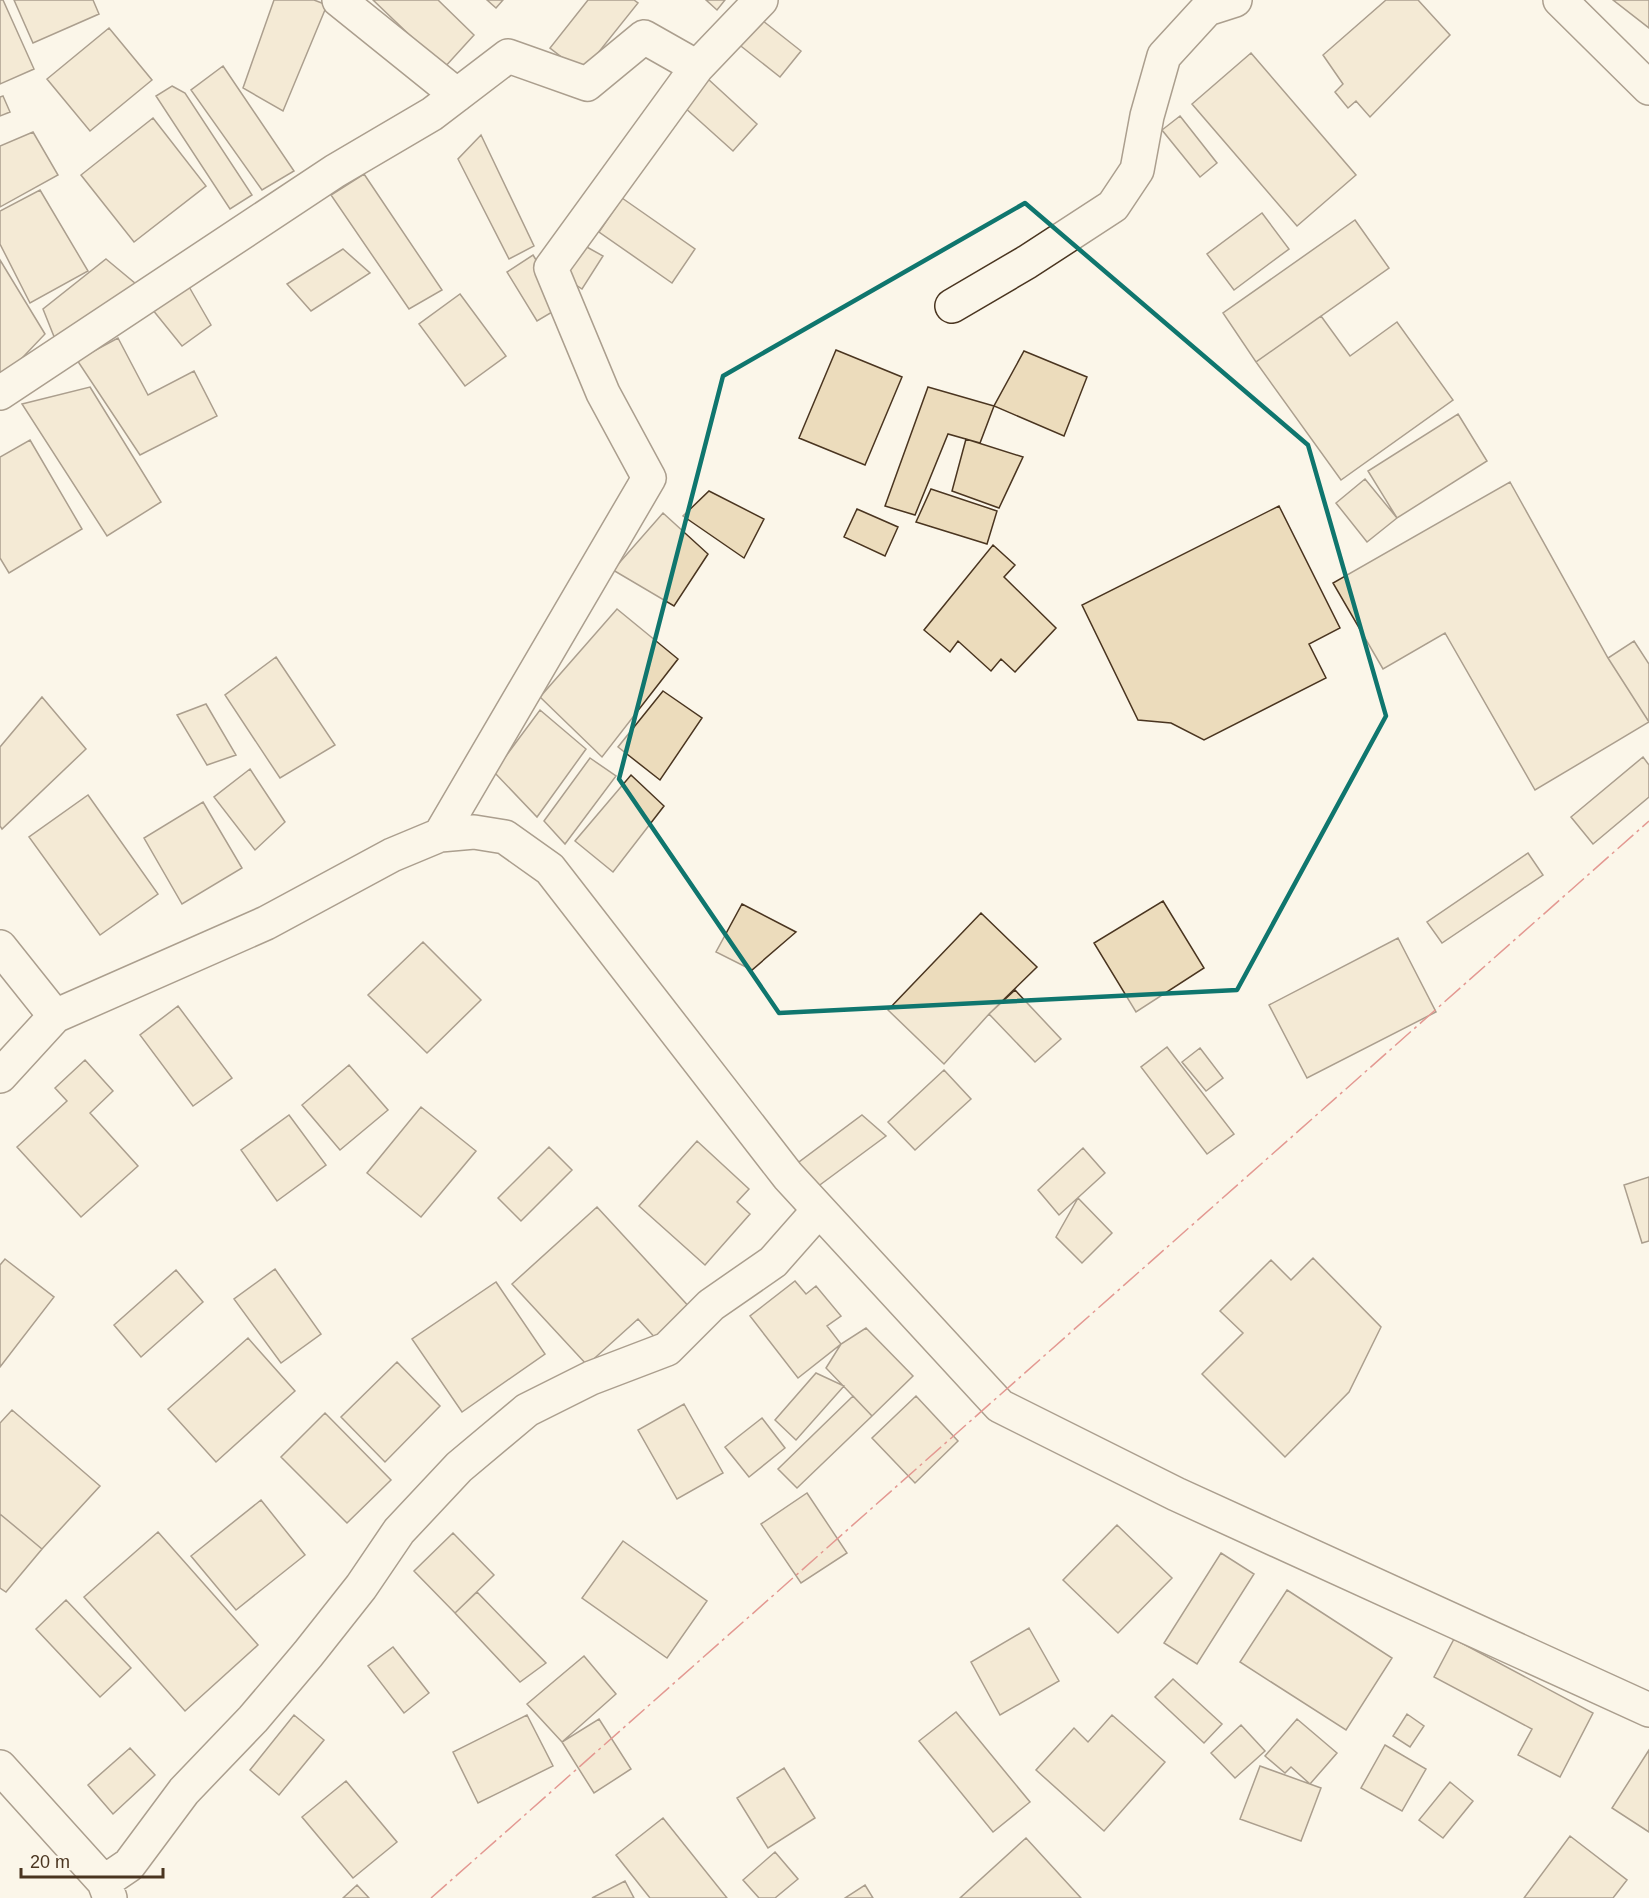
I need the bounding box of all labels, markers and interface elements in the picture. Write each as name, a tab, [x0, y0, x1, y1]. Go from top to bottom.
scale bar	[21, 1841, 164, 1879]
text: 20 m	[30, 1852, 70, 1872]

